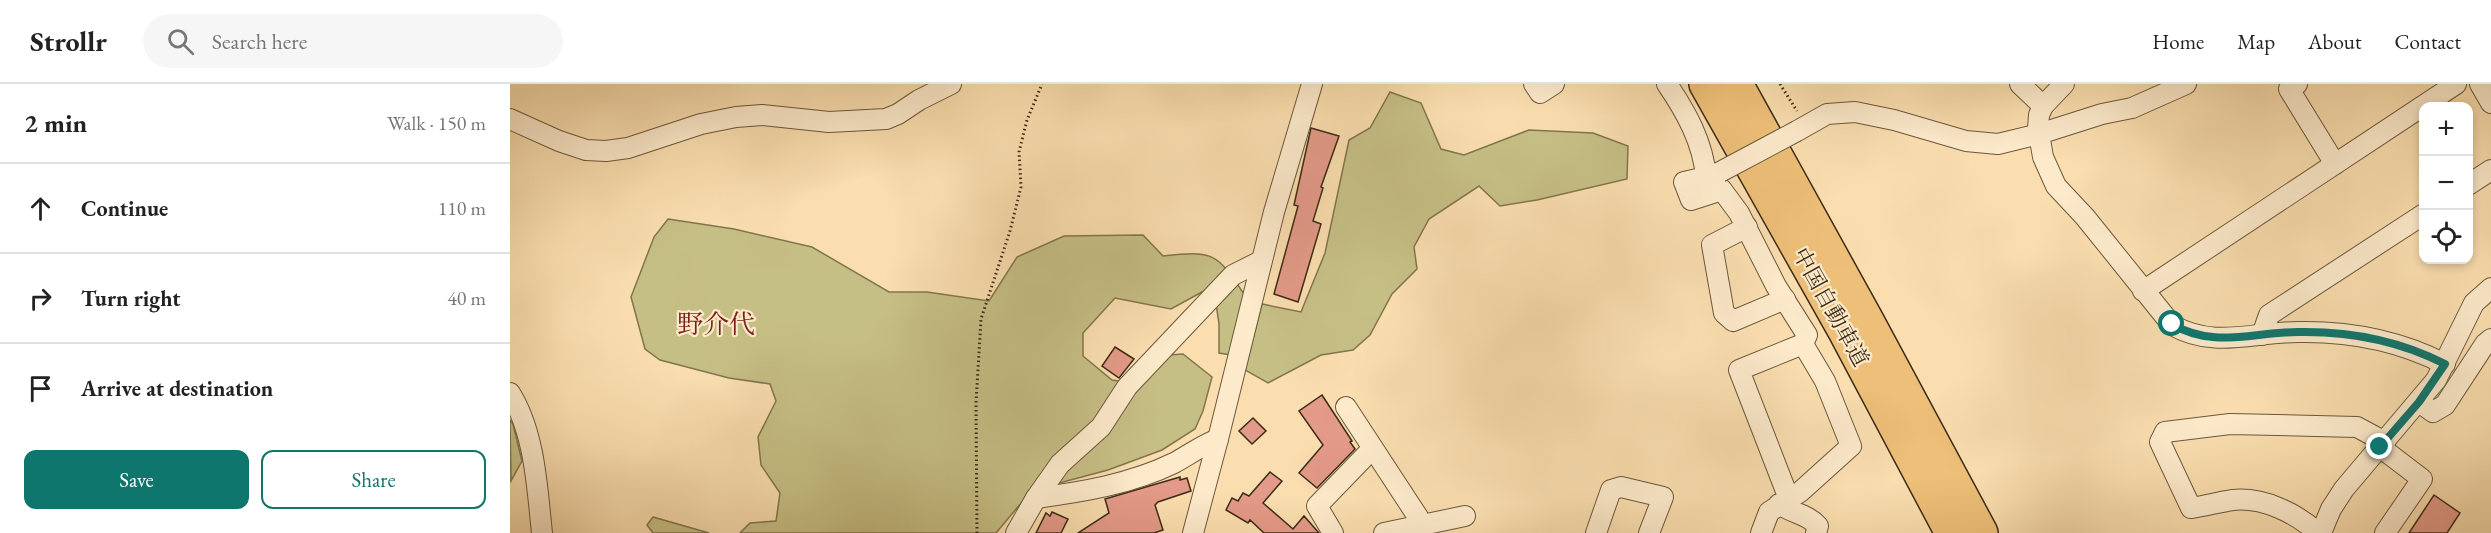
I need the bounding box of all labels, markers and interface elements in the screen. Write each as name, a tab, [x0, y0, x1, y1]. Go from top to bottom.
search box	[143, 14, 563, 68]
text: Strollr	[30, 23, 107, 59]
icon: search	[164, 25, 197, 58]
text: Search here	[212, 27, 307, 56]
text: Home	[2152, 28, 2204, 55]
text: Map	[2237, 28, 2275, 55]
text: About	[2308, 28, 2361, 55]
text: Contact	[2394, 28, 2461, 55]
map controls	[2419, 102, 2473, 264]
button: +	[2419, 102, 2473, 156]
text: 2 min	[24, 106, 87, 140]
text: Walk · 150 m	[387, 110, 486, 136]
button: −	[2419, 156, 2473, 210]
icon: ahead	[24, 192, 57, 225]
text: Continue	[81, 194, 168, 223]
text: 110 m	[438, 195, 486, 221]
button: locate	[2419, 210, 2473, 264]
street label: 中国自動車道	[1786, 242, 1876, 372]
icon: right	[24, 282, 57, 315]
text: Turn right	[81, 284, 180, 313]
text: 40 m	[447, 285, 486, 311]
district label: 野介代	[677, 307, 755, 341]
route start	[2158, 310, 2184, 336]
icon: arrive	[24, 372, 57, 405]
text: Arrive at destination	[81, 374, 273, 403]
route end	[2366, 433, 2392, 459]
button: Save	[24, 450, 249, 509]
button: Share	[261, 450, 486, 509]

